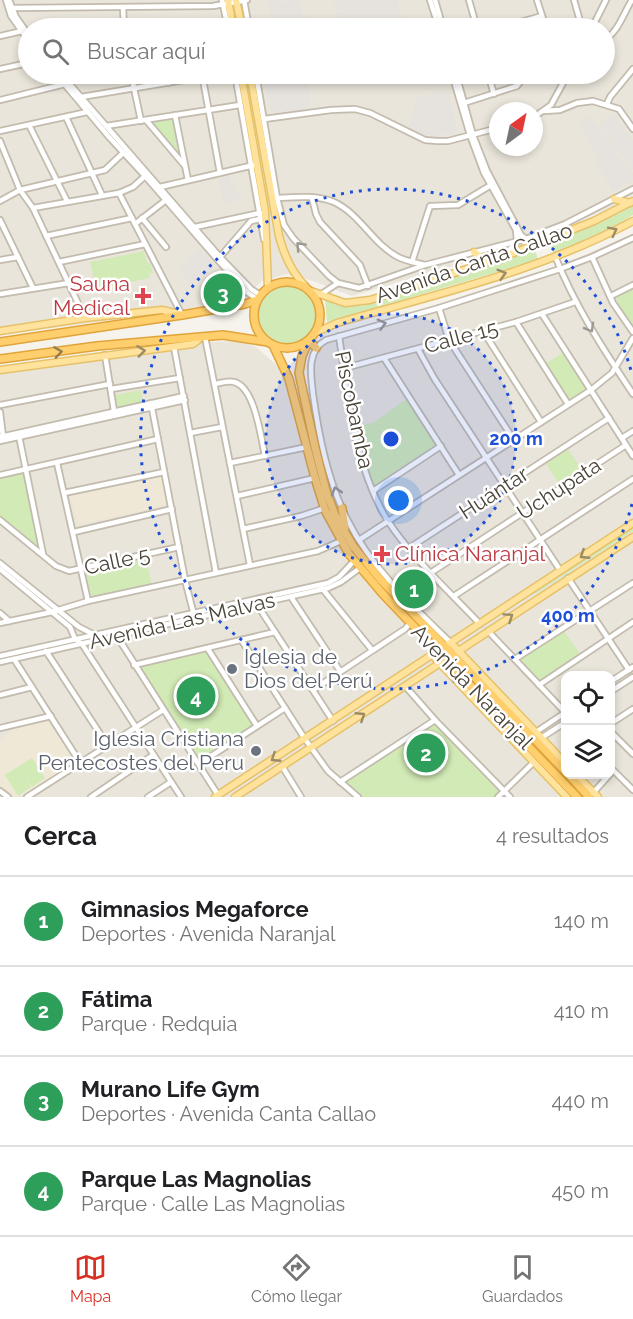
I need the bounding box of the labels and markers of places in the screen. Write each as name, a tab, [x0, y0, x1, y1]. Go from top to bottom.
pin: 3	[204, 270, 242, 316]
place label: Sauna Medical	[53, 271, 130, 320]
marker: Sauna Medical	[134, 287, 152, 305]
centre of rings	[381, 429, 401, 449]
place label: Clínica Naranjal	[395, 541, 546, 566]
marker: Clínica Naranjal	[373, 545, 391, 563]
pin: 1	[394, 566, 434, 612]
place label: Iglesia de Dios del Perú	[244, 644, 372, 693]
marker: Iglesia de Dios del Perú	[225, 662, 239, 676]
pin: 4	[176, 674, 216, 718]
place label: Iglesia Cristiana Pentecostes del Peru	[38, 726, 244, 775]
pin: 2	[406, 730, 446, 776]
marker: Iglesia Cristiana Pentecostes del Peru	[249, 744, 263, 758]

